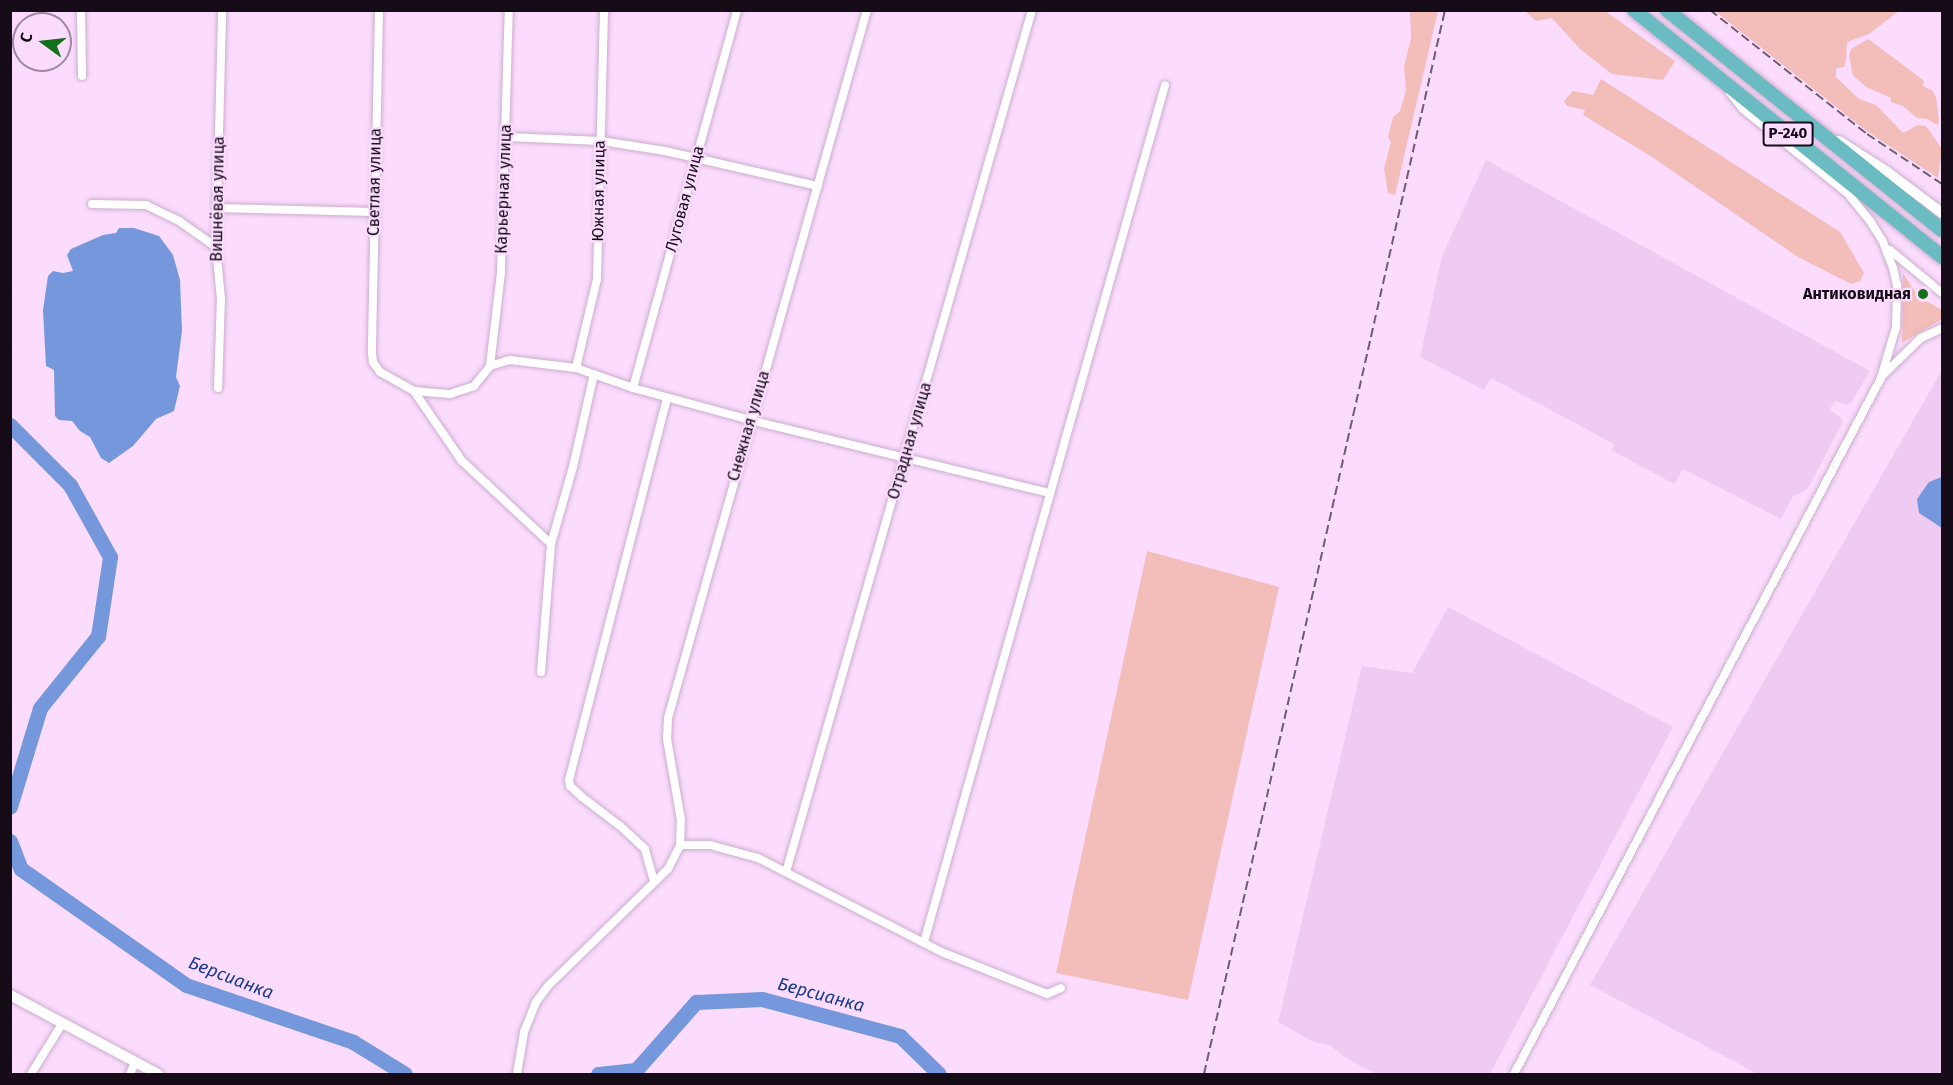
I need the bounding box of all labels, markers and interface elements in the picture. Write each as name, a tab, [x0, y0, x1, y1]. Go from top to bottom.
north arrow	[12, 12, 72, 72]
text: С	[16, 31, 36, 45]
road number: Р-240	[1762, 122, 1814, 146]
street label: Карьерная улица	[492, 124, 516, 254]
street label: Светлая улица	[364, 128, 386, 236]
street label: Вишнёвая улица	[207, 136, 229, 262]
street label: Южная улица	[589, 140, 609, 242]
street label: Луговая улица	[662, 144, 708, 254]
place label: Антиковидная	[1803, 284, 1911, 304]
marker: Антиковидная	[1916, 287, 1930, 301]
street label: Снежная улица	[724, 369, 774, 483]
street label: Отрадная улица	[884, 380, 936, 502]
water label: Берсианка	[185, 952, 277, 1004]
water label: Берсианка	[775, 973, 867, 1017]

